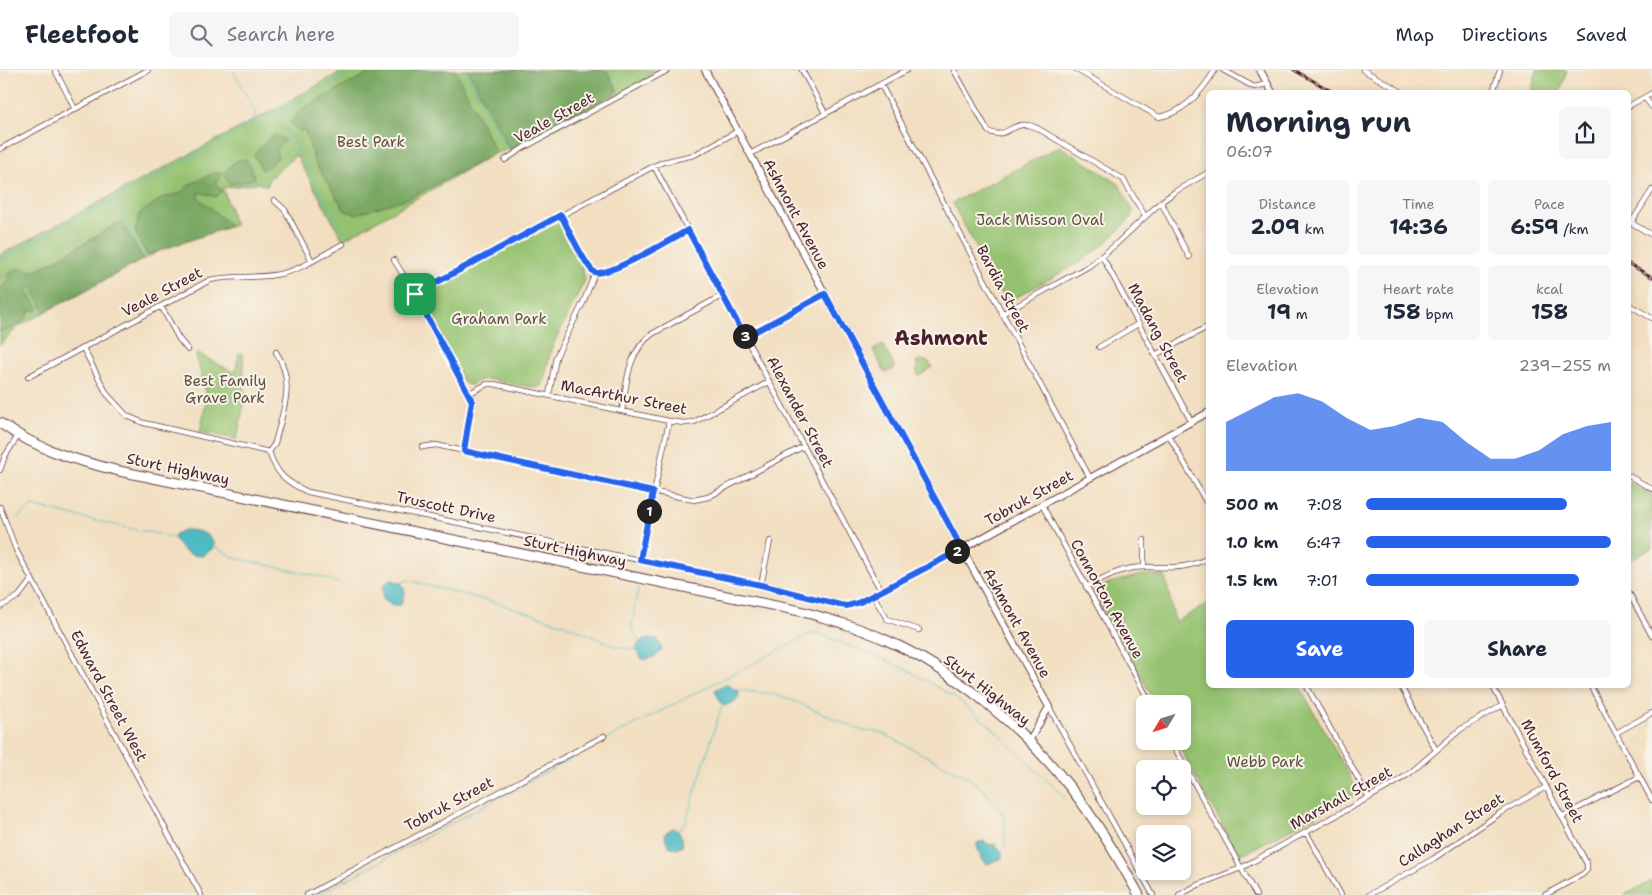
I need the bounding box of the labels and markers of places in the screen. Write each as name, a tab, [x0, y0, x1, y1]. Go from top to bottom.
pin	[394, 273, 436, 315]
pin: 3	[732, 324, 758, 348]
pin: 1	[636, 498, 662, 524]
pin: 2	[944, 538, 970, 564]

